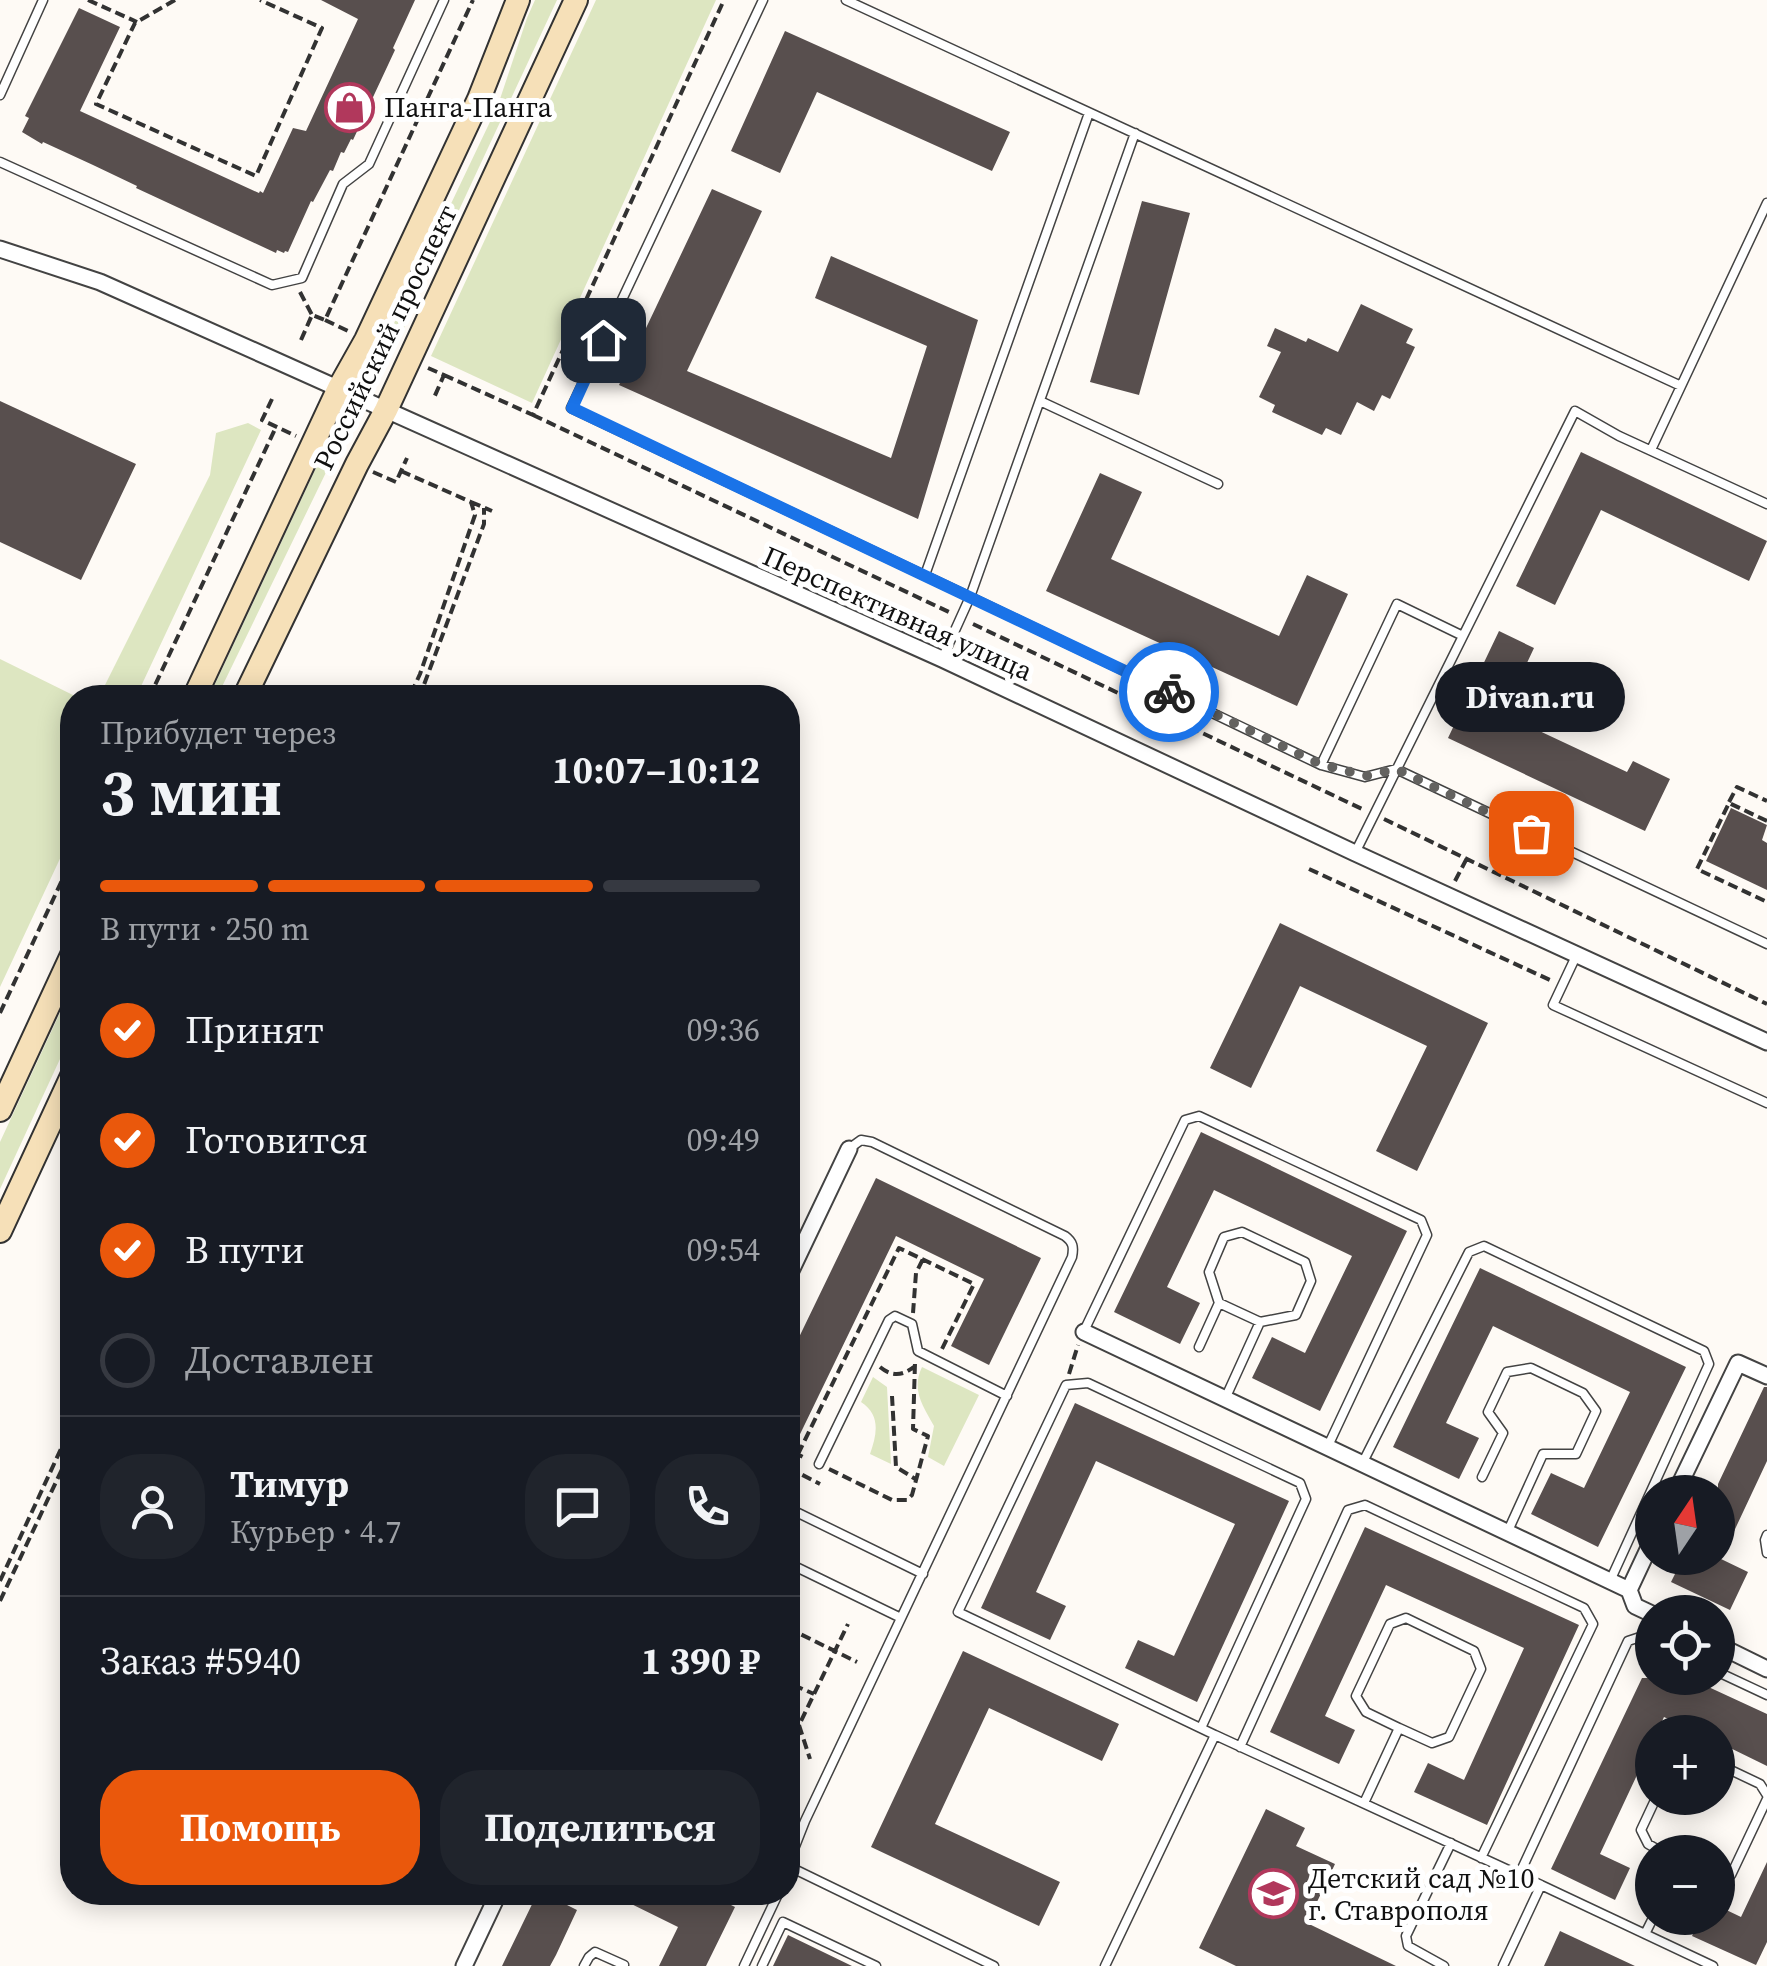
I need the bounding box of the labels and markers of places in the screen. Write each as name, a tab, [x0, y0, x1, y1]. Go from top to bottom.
shop icon: Панга-Панга	[323, 81, 375, 133]
place label: Панга-Панга	[384, 88, 553, 126]
pin	[561, 298, 646, 383]
callout: Divan.ru	[1436, 663, 1626, 733]
pin	[1489, 791, 1574, 876]
place label: Детский сад №10 г. Ставрополя	[1308, 1859, 1535, 1929]
school or university icon: Детский сад №10 г. Ставрополя	[1247, 1868, 1299, 1920]

